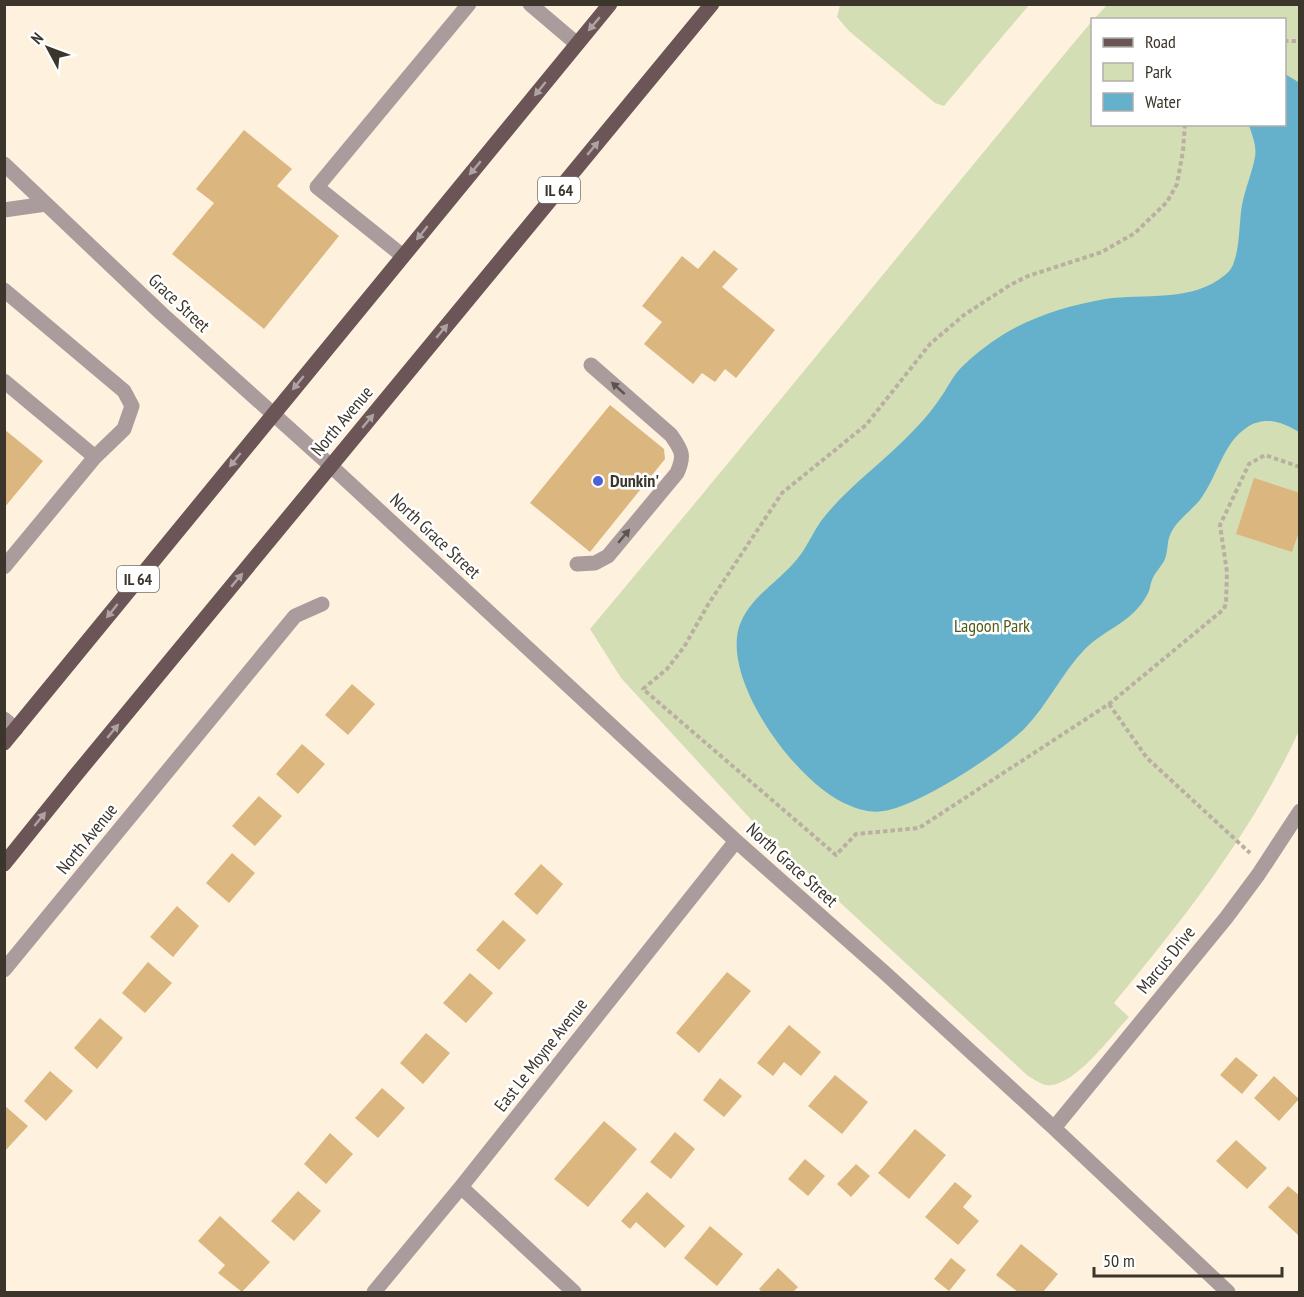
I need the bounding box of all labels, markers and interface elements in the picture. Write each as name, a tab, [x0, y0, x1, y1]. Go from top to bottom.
one-way arrow	[588, 16, 601, 31]
north arrow	[18, 18, 78, 78]
legend	[1091, 18, 1286, 126]
text: N	[26, 28, 47, 48]
text: Road	[1145, 30, 1176, 53]
text: Park	[1145, 60, 1172, 83]
one-way arrow	[534, 81, 547, 96]
text: Water	[1145, 90, 1181, 113]
one-way arrow	[587, 140, 600, 156]
one-way arrow	[469, 160, 482, 175]
road number: IL 64	[538, 177, 580, 203]
one-way arrow	[416, 225, 429, 240]
street label: Grace Street	[144, 268, 215, 337]
one-way arrow	[436, 323, 449, 339]
one-way arrow	[292, 375, 305, 390]
street label: North Avenue	[306, 381, 378, 460]
one-way arrow	[611, 381, 626, 395]
one-way arrow	[361, 414, 374, 429]
one-way arrow	[229, 452, 242, 468]
place label: Dunkin'	[610, 469, 659, 492]
marker: Dunkin'	[591, 474, 605, 488]
street label: North Grace Street	[385, 488, 485, 583]
one-way arrow	[618, 528, 631, 544]
road number: IL 64	[117, 566, 159, 592]
one-way arrow	[230, 572, 243, 588]
one-way arrow	[106, 603, 119, 618]
park label: Lagoon Park	[954, 614, 1030, 637]
one-way arrow	[106, 723, 119, 739]
street label: North Avenue	[51, 799, 122, 879]
one-way arrow	[34, 812, 46, 827]
street label: North Grace Street	[742, 818, 843, 912]
street label: Marcus Drive	[1131, 921, 1200, 998]
street label: East Le Moyne Avenue	[489, 993, 592, 1116]
scale bar	[1094, 1240, 1282, 1278]
text: 50 m	[1103, 1249, 1135, 1272]

